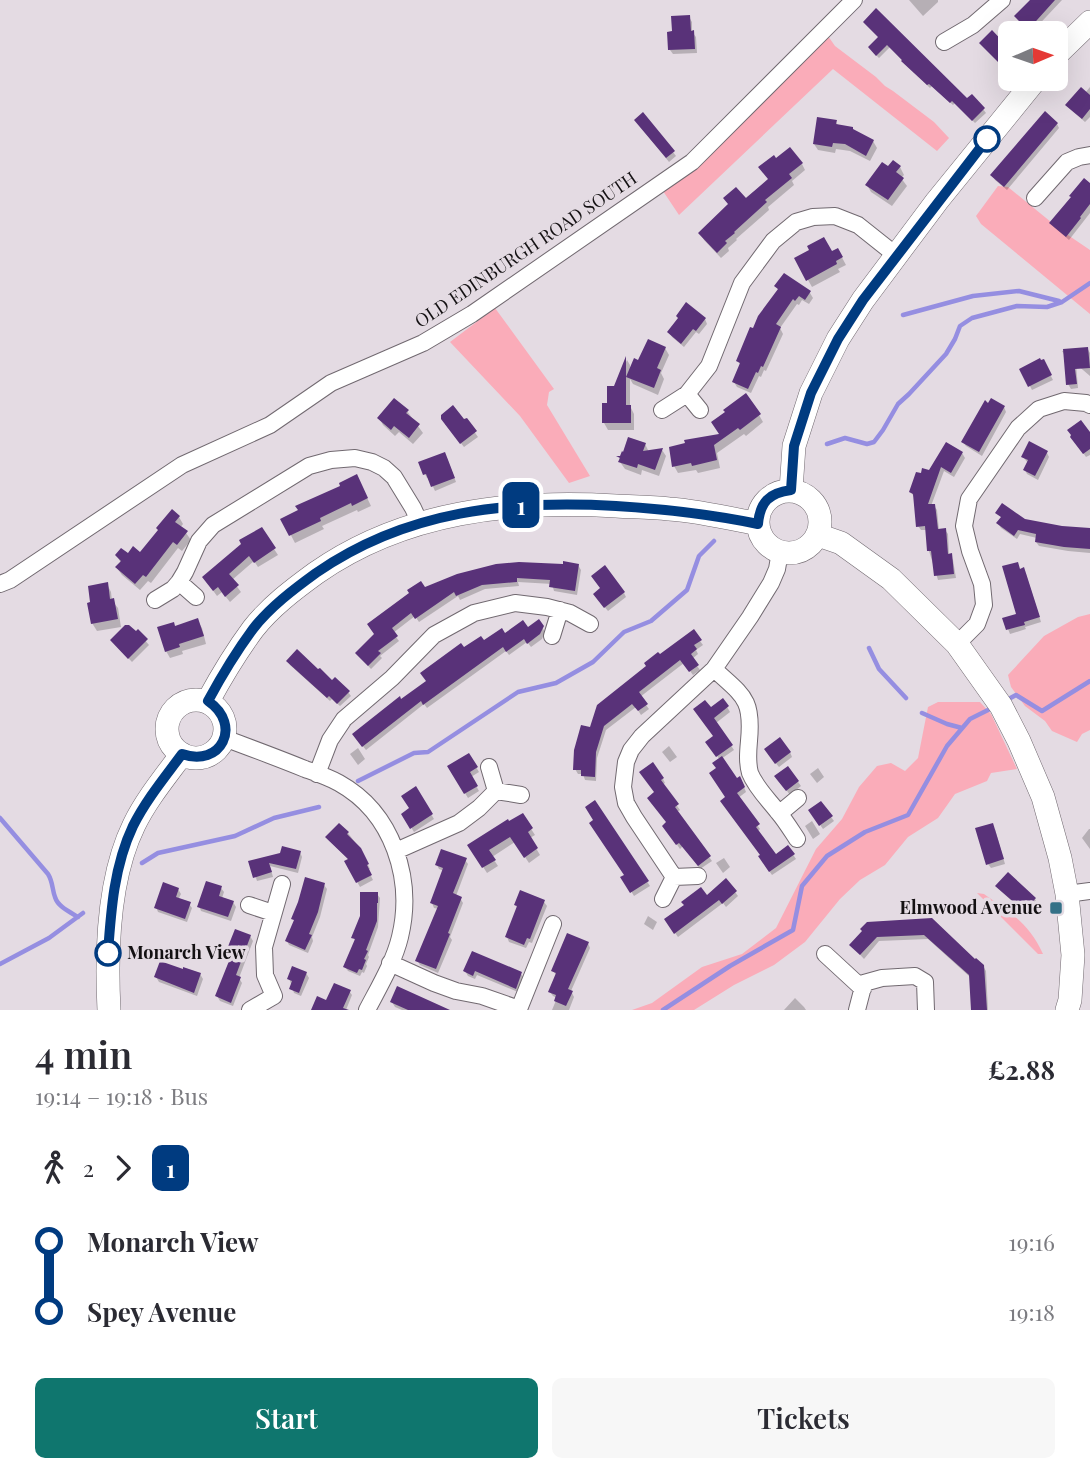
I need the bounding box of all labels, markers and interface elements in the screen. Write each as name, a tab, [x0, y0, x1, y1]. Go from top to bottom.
north arrow	[998, 21, 1068, 91]
map controls	[998, 21, 1068, 91]
unlabelled marker	[974, 126, 1000, 152]
street label: OLD EDINBURGH ROAD SOUTH	[410, 166, 641, 333]
line badge: 1	[498, 482, 544, 528]
text: 1	[516, 489, 526, 521]
place label: Elmwood Avenue	[900, 895, 1042, 919]
marker: Elmwood Avenue	[1048, 900, 1064, 916]
marker: Monarch View	[95, 940, 121, 966]
place label: Monarch View	[127, 940, 246, 964]
text: 4 min	[35, 1028, 132, 1079]
text: £2.88	[988, 1052, 1055, 1087]
text: 19:14 – 19:18 · Bus	[35, 1080, 208, 1111]
icon: walk	[35, 1149, 73, 1187]
icon: forward	[104, 1149, 142, 1187]
text: 2	[83, 1152, 94, 1183]
text: 1	[166, 1152, 175, 1184]
text: Monarch View	[87, 1224, 258, 1259]
text: 19:16	[1008, 1226, 1055, 1257]
text: Spey Avenue	[87, 1294, 236, 1329]
text: 19:18	[1008, 1296, 1055, 1327]
button: Start	[35, 1378, 538, 1458]
button: Tickets	[552, 1378, 1055, 1458]

